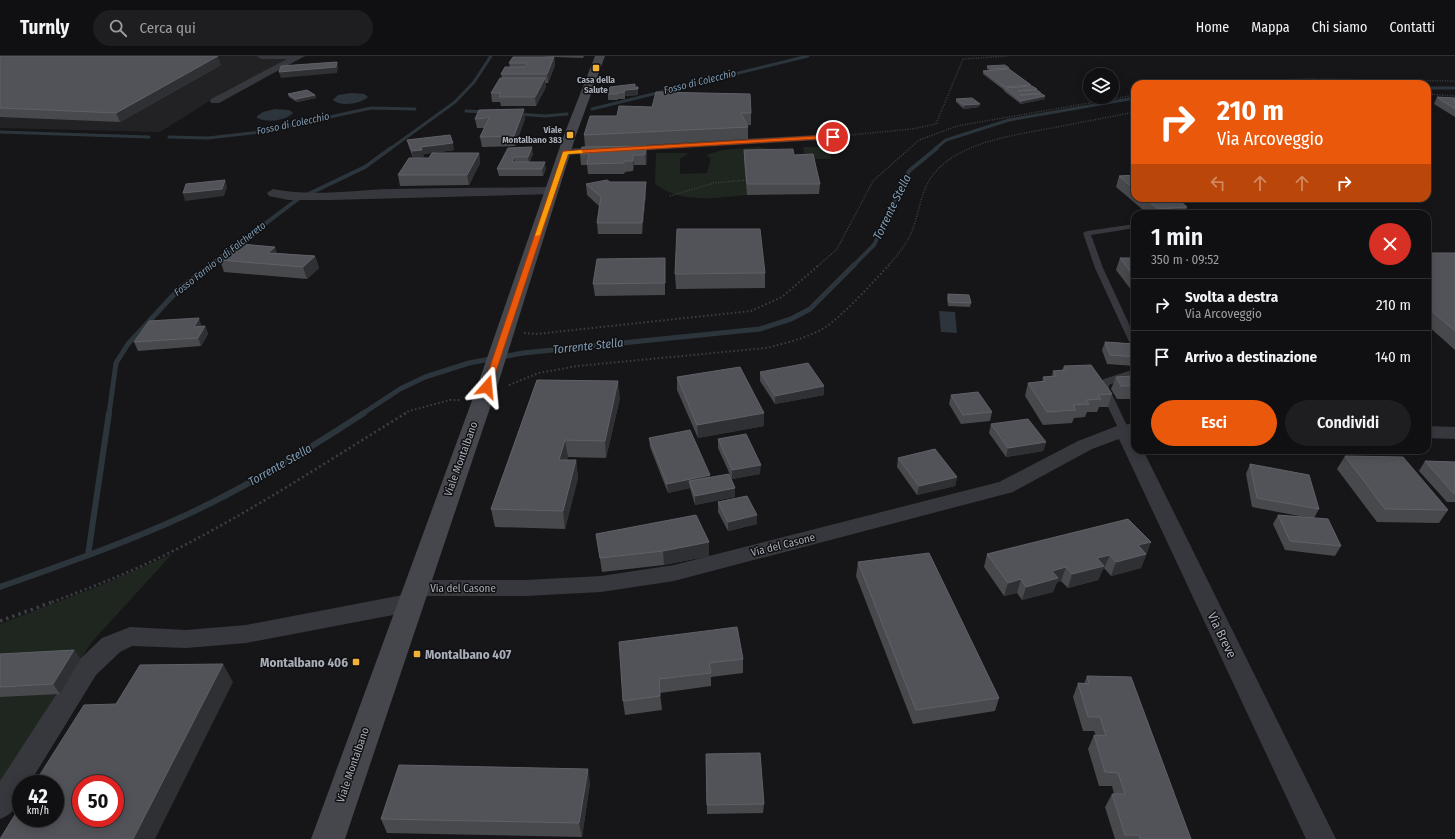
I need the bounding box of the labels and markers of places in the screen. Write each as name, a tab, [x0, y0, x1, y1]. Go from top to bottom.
marker: Casa della Salute	[591, 63, 601, 73]
place label: Casa della Salute	[577, 75, 616, 95]
pin	[816, 120, 850, 154]
place label: Viale Montalbano 383	[502, 125, 562, 145]
marker: Viale Montalbano 383	[565, 130, 575, 140]
place label: Montalbano 407	[425, 647, 512, 662]
marker: Montalbano 407	[412, 649, 422, 659]
place label: Montalbano 406	[260, 655, 348, 670]
marker: Montalbano 406	[351, 657, 361, 667]

